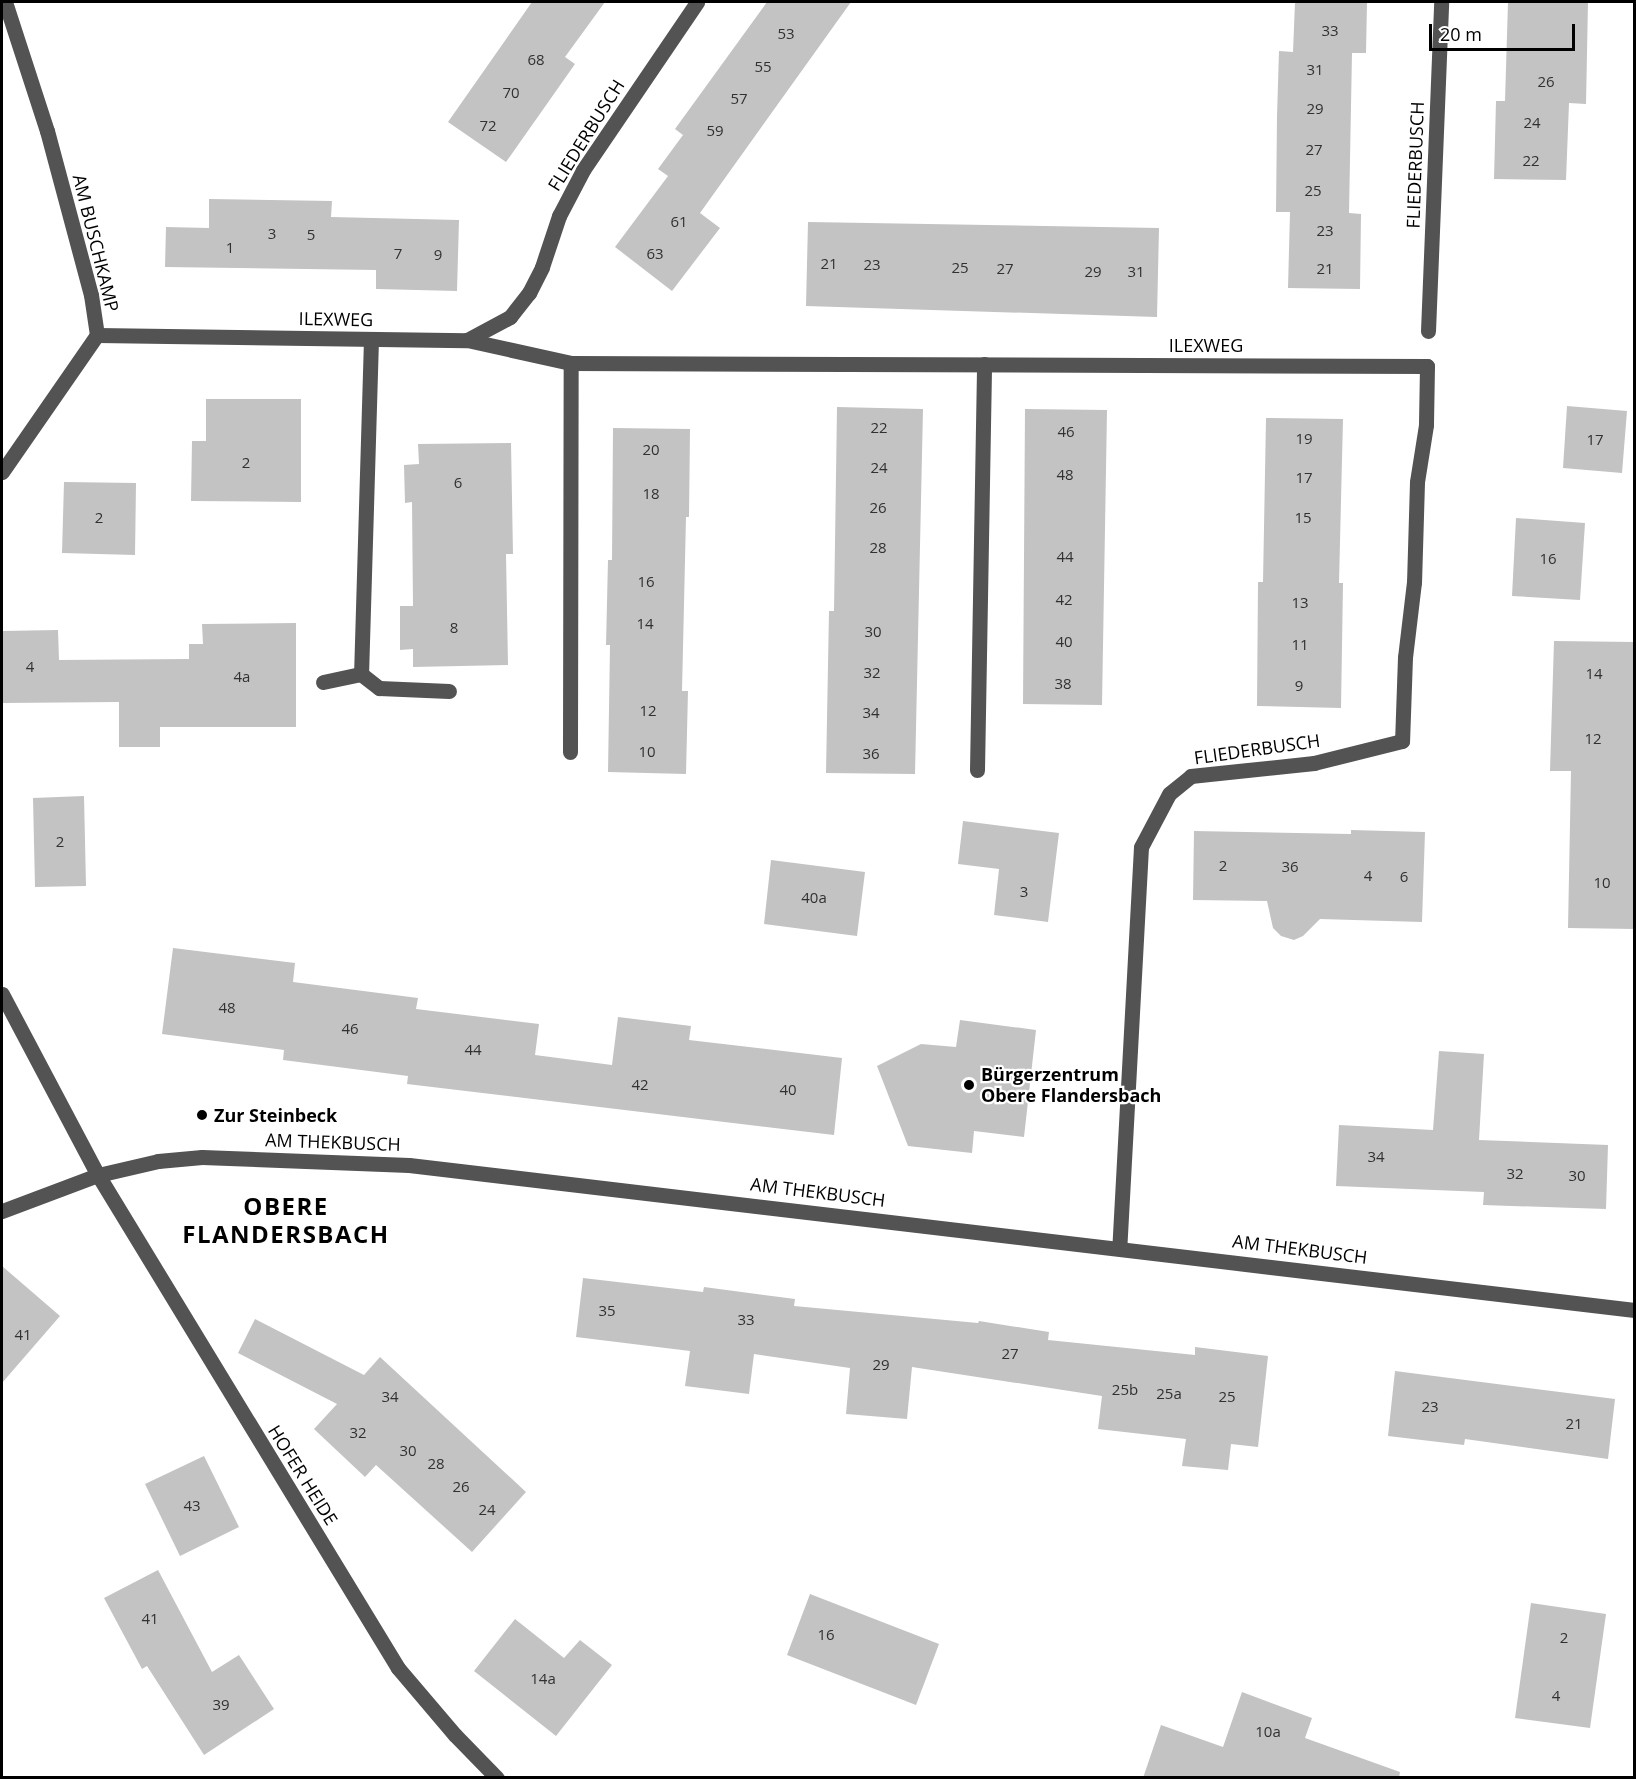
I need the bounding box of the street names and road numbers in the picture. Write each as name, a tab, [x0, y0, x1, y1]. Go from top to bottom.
street label: FLIEDERBUSCH	[543, 75, 629, 195]
street label: FLIEDERBUSCH	[1402, 101, 1428, 229]
street label: AM BUSCHKAMP	[68, 172, 124, 314]
street label: ILEXWEG	[299, 308, 373, 330]
street label: ILEXWEG	[1169, 334, 1243, 356]
street label: FLIEDERBUSCH	[1193, 729, 1321, 769]
street label: AM THEKBUSCH	[265, 1129, 401, 1155]
street label: AM THEKBUSCH	[749, 1173, 887, 1211]
street label: AM THEKBUSCH	[1231, 1230, 1369, 1268]
street label: HOFER HEIDE	[264, 1421, 342, 1529]

